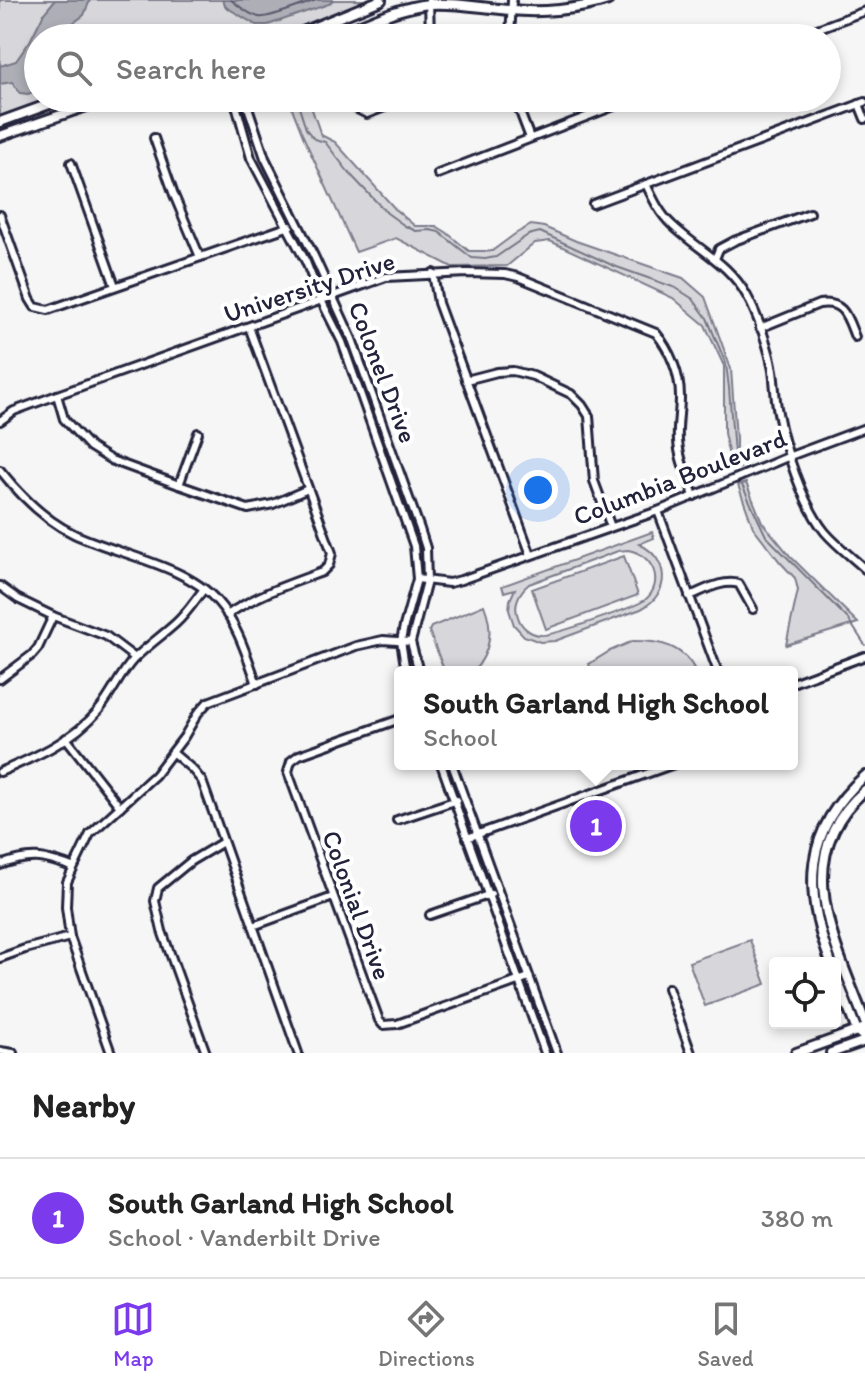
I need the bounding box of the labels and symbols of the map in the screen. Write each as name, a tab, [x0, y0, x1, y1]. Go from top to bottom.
street label: University Drive	[219, 244, 399, 330]
street label: Colonel Drive	[341, 297, 425, 447]
street label: Columbia Boulevard	[569, 421, 792, 532]
your location	[518, 470, 558, 510]
pin: 1	[570, 796, 622, 856]
street label: Colonial Drive	[315, 826, 399, 984]

